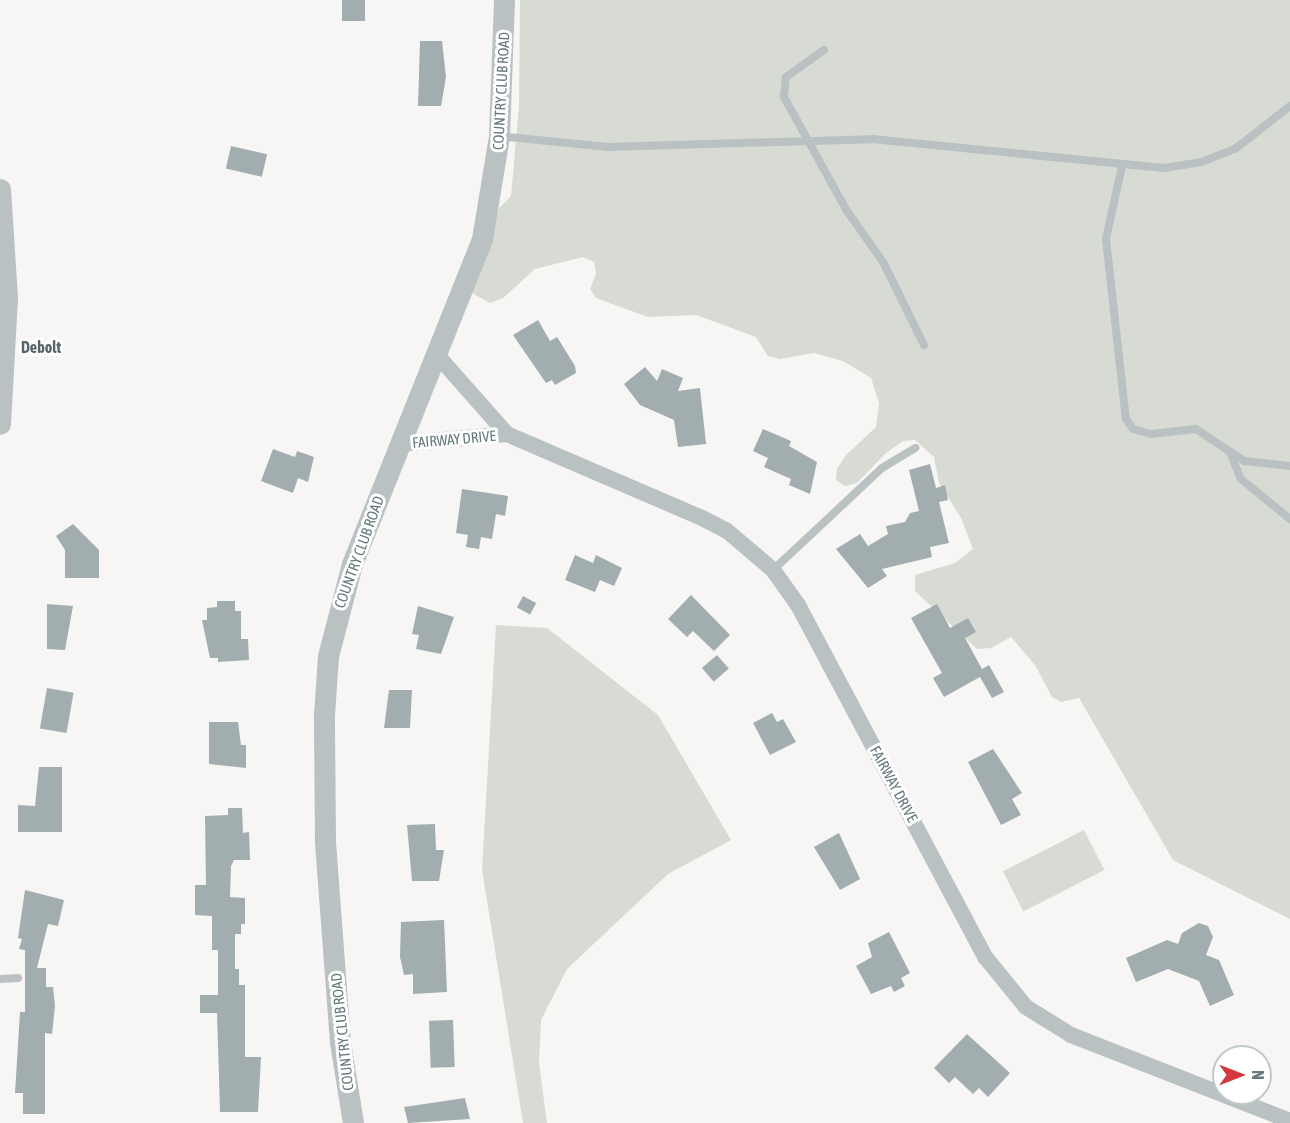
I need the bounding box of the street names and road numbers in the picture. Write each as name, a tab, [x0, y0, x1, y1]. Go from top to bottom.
street label: COUNTRY CLUB ROAD	[489, 32, 513, 150]
street label: FAIRWAY DRIVE	[412, 426, 496, 452]
street label: COUNTRY CLUB ROAD	[330, 493, 388, 611]
street label: FAIRWAY DRIVE	[866, 743, 922, 825]
street label: COUNTRY CLUB ROAD	[327, 972, 357, 1092]

